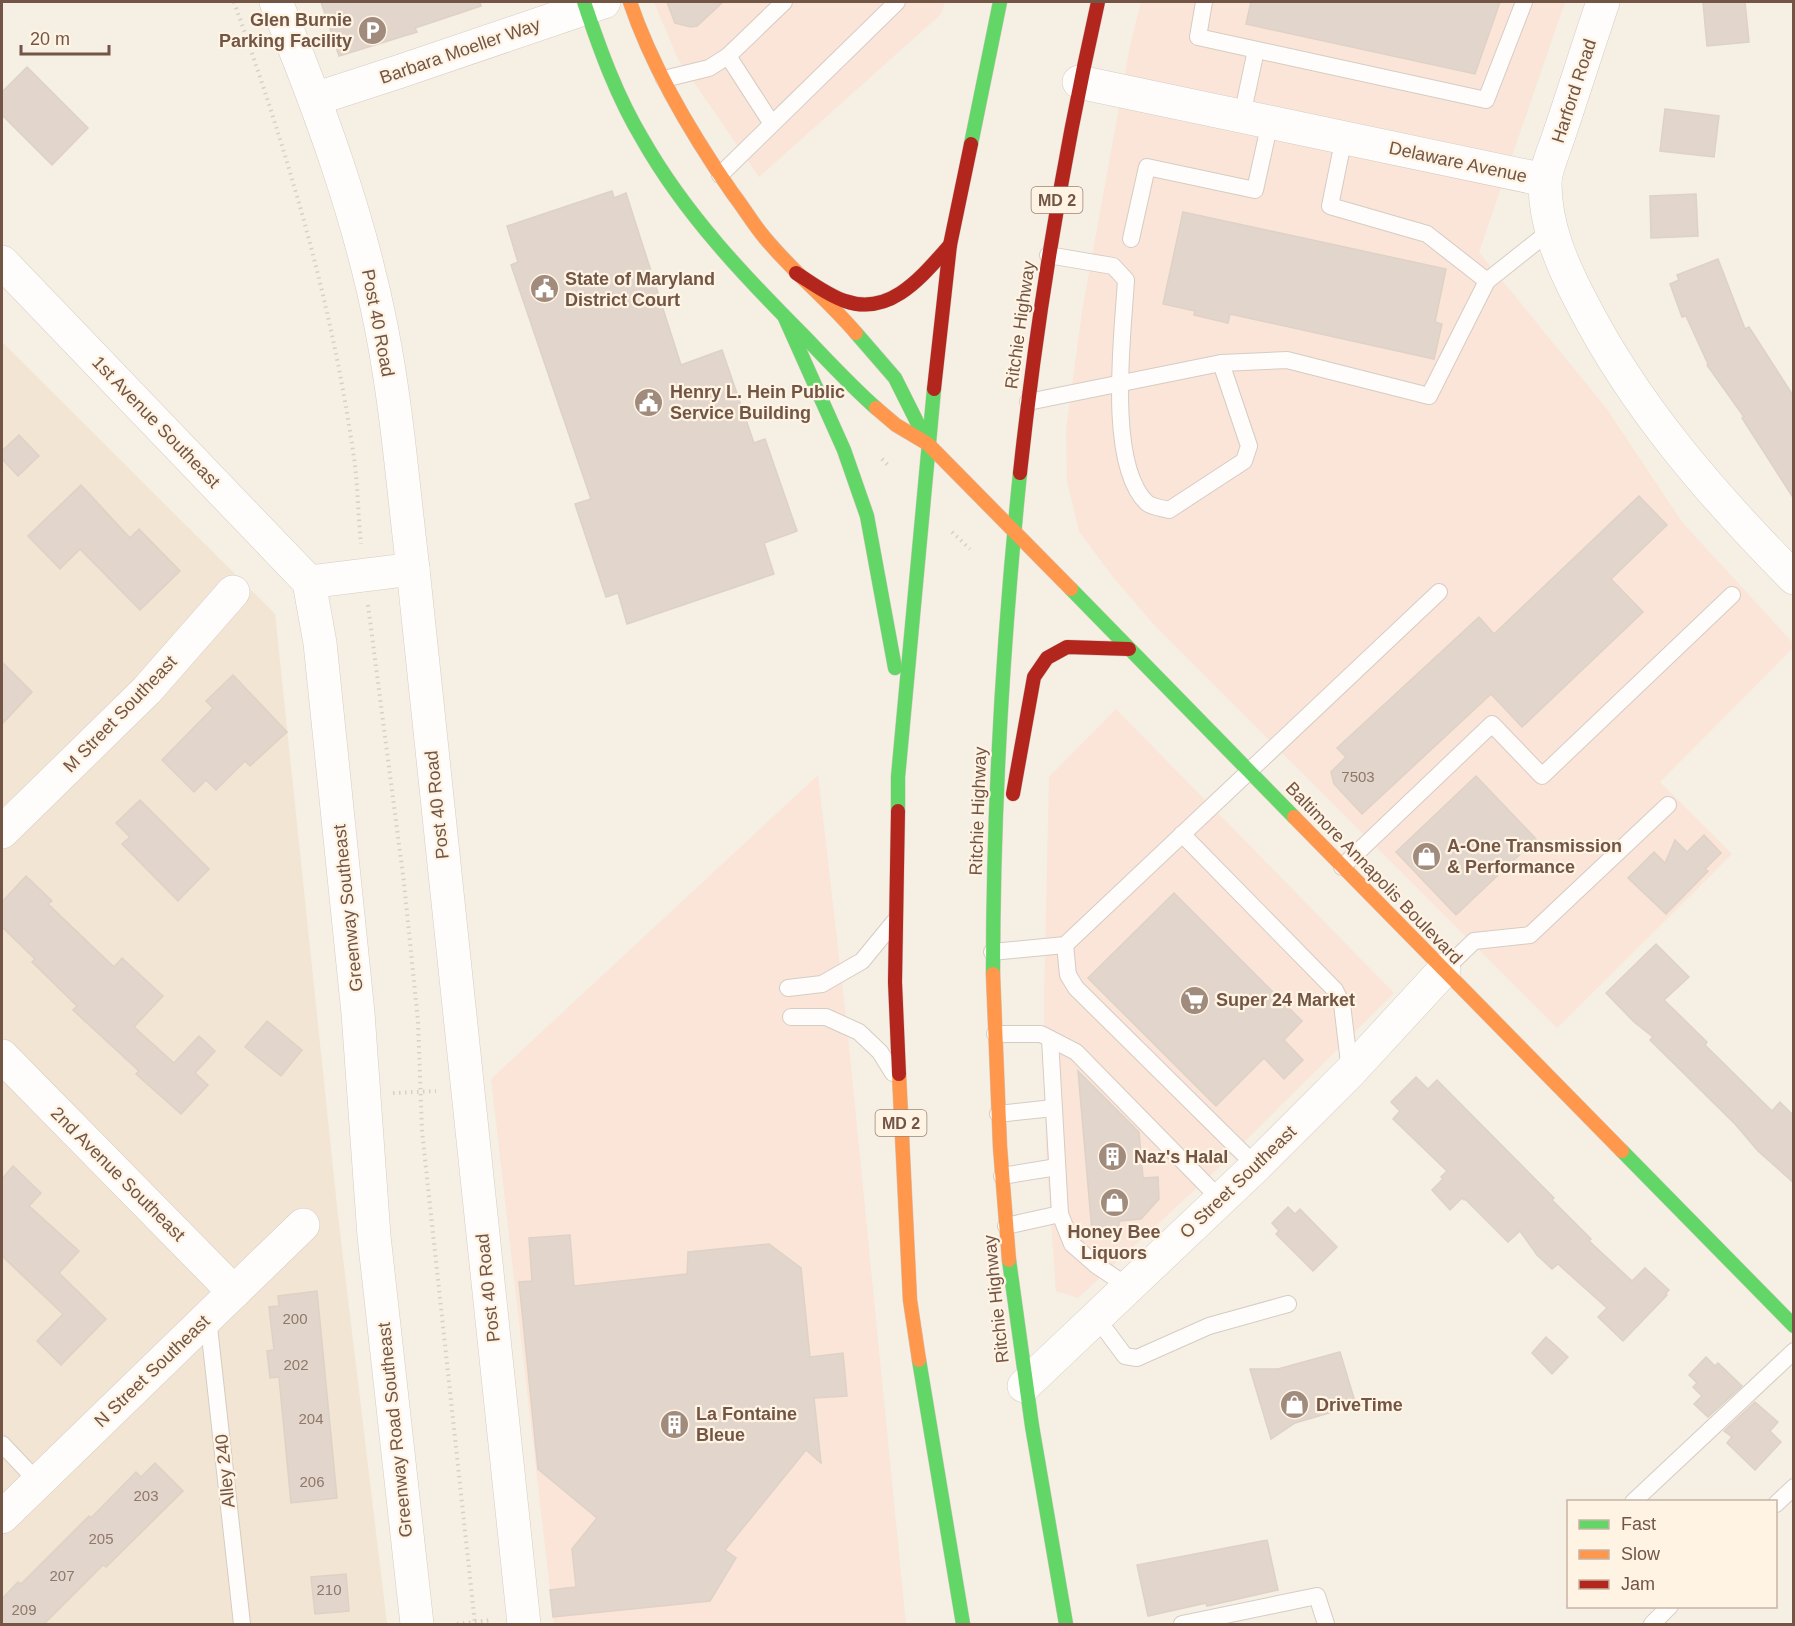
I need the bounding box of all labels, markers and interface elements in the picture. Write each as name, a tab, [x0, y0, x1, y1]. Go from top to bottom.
place label: Glen Burnie Parking Facility	[219, 10, 352, 51]
parking icon: Glen Burnie Parking Facility	[357, 14, 389, 46]
street label: Barbara Moeller Way	[377, 14, 543, 88]
scale bar	[21, 18, 110, 56]
text: 20 m	[30, 29, 70, 49]
street label: Harford Road	[1548, 37, 1600, 145]
street label: Delaware Avenue	[1387, 138, 1529, 186]
road number: MD 2	[1032, 187, 1082, 213]
street label: Ritchie Highway	[1001, 260, 1039, 390]
street label: Post 40 Road	[358, 268, 398, 378]
place label: State of Maryland District Court	[565, 269, 715, 310]
public building icon: State of Maryland District Court	[528, 273, 560, 305]
street label: 1st Avenue Southeast	[88, 352, 224, 492]
place label: Henry L. Hein Public Service Building	[670, 382, 845, 423]
public building icon: Henry L. Hein Public Service Building	[633, 386, 665, 418]
street label: M Street Southeast	[59, 652, 181, 776]
street label: Ritchie Highway	[966, 746, 990, 876]
street label: Post 40 Road	[421, 750, 453, 860]
house number: 7503	[1341, 768, 1375, 785]
street label: Baltimore Annapolis Boulevard	[1282, 778, 1466, 968]
street label: Greenway Southeast	[329, 823, 367, 993]
place label: A-One Transmission & Performance	[1447, 836, 1622, 877]
shop icon: A-One Transmission & Performance	[1410, 840, 1442, 872]
supermarket icon: Super 24 Market	[1179, 984, 1211, 1016]
place label: Super 24 Market	[1216, 990, 1355, 1010]
street label: 2nd Avenue Southeast	[47, 1103, 189, 1245]
road number: MD 2	[876, 1110, 926, 1136]
street label: O Street Southeast	[1176, 1122, 1300, 1242]
building icon: Naz's Halal	[1097, 1141, 1129, 1173]
place label: Naz's Halal	[1134, 1147, 1228, 1167]
shop icon: Honey Bee Liquors	[1098, 1187, 1130, 1219]
place label: Honey Bee Liquors	[1067, 1222, 1161, 1263]
street label: Post 40 Road	[472, 1233, 504, 1343]
street label: Ritchie Highway	[979, 1234, 1013, 1364]
house number: 200	[282, 1310, 308, 1327]
street label: N Street Southeast	[90, 1311, 214, 1431]
street label: Greenway Road Southeast	[374, 1321, 416, 1539]
house number: 202	[283, 1356, 309, 1373]
shop icon: DriveTime	[1279, 1389, 1311, 1421]
place label: DriveTime	[1316, 1395, 1403, 1415]
place label: La Fontaine Bleue	[696, 1404, 797, 1445]
building icon: La Fontaine Bleue	[659, 1408, 691, 1440]
house number: 204	[298, 1410, 324, 1427]
street label: Alley 240	[211, 1433, 239, 1509]
house number: 206	[299, 1473, 325, 1490]
house number: 203	[133, 1487, 159, 1504]
legend	[1567, 1500, 1777, 1608]
text: Fast	[1621, 1514, 1656, 1534]
house number: 205	[88, 1530, 114, 1547]
text: Slow	[1621, 1544, 1661, 1564]
house number: 207	[49, 1567, 75, 1584]
text: Jam	[1621, 1574, 1655, 1594]
house number: 210	[316, 1581, 342, 1598]
house number: 209	[11, 1601, 37, 1618]

